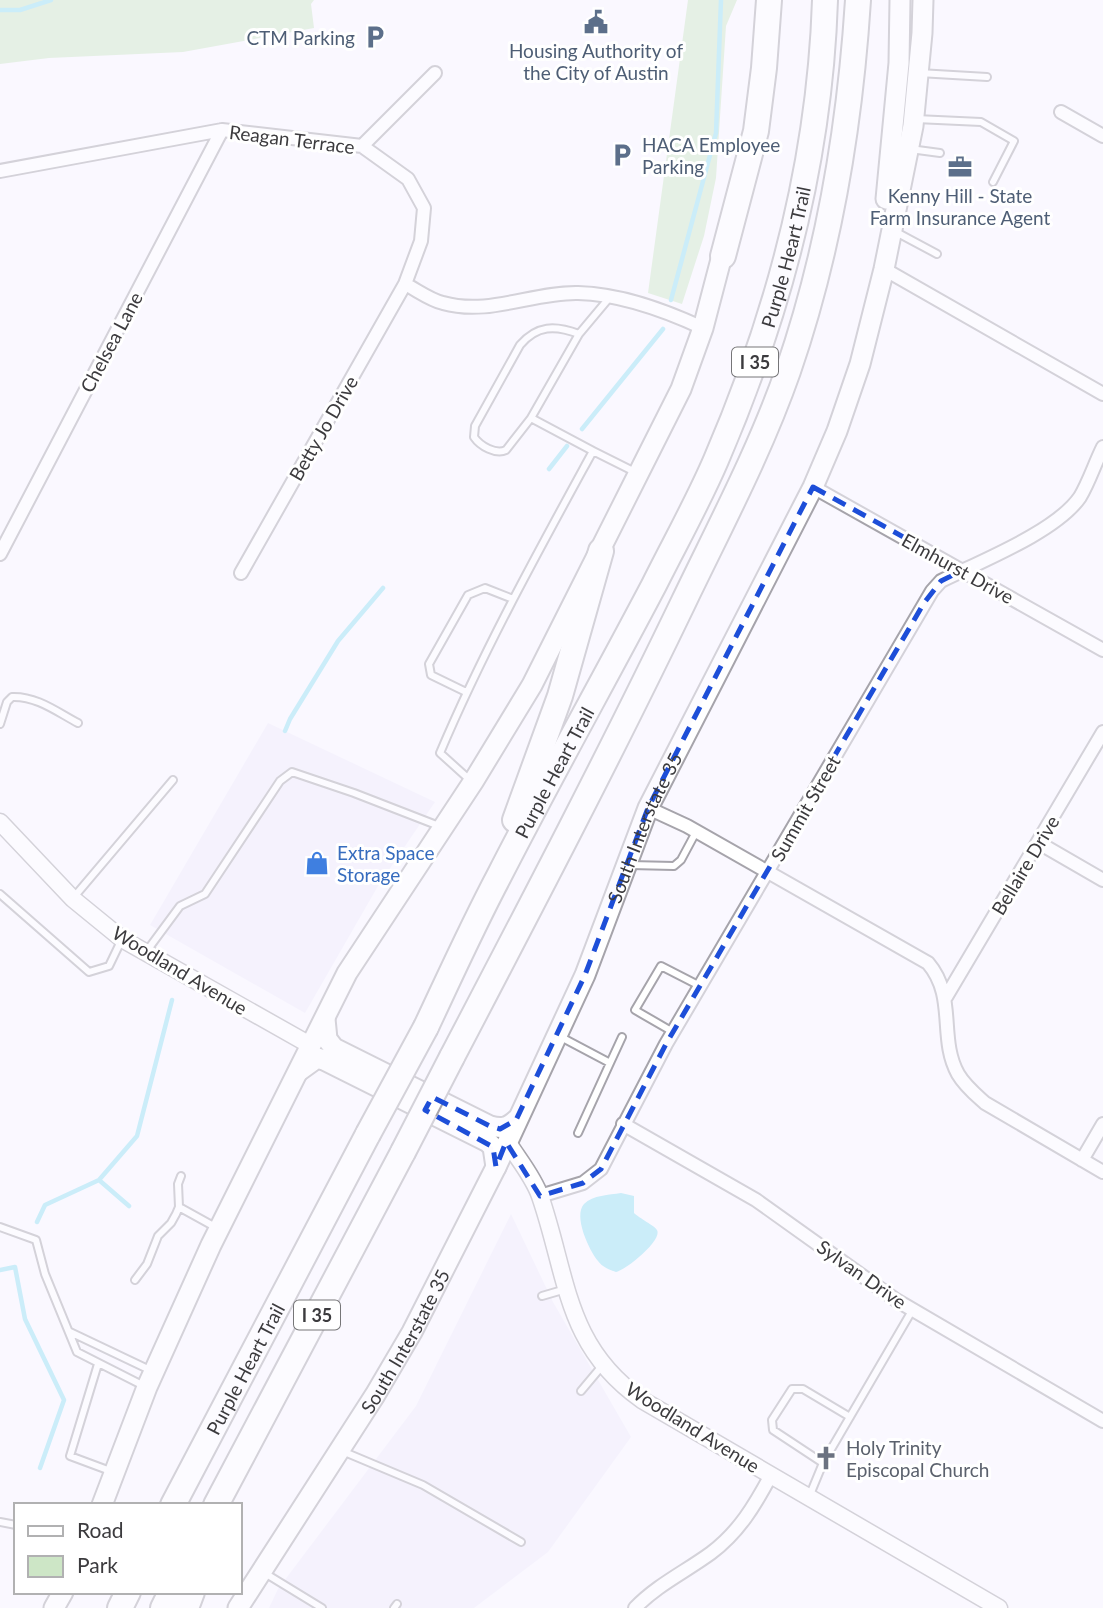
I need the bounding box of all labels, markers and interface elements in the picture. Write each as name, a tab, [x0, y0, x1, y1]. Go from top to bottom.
public building icon: Housing Authority of the City of Austin	[582, 8, 610, 36]
parking icon: CTM Parking	[361, 23, 389, 51]
place label: CTM Parking	[246, 26, 355, 49]
place label: Housing Authority of the City of Austin	[509, 39, 683, 84]
street label: Reagan Terrace	[228, 120, 356, 158]
place label: HACA Employee Parking	[642, 133, 780, 178]
parking icon: HACA Employee Parking	[608, 141, 636, 169]
office icon: Kenny Hill - State Farm Insurance Agent	[946, 153, 974, 181]
street label: Purple Heart Trail	[755, 184, 814, 330]
place label: Kenny Hill - State Farm Insurance Agent	[870, 184, 1051, 229]
street label: Chelsea Lane	[75, 288, 147, 396]
road number: I 35	[732, 348, 778, 376]
street label: Betty Jo Drive	[284, 371, 362, 485]
street label: Elmhurst Drive	[898, 528, 1018, 608]
street label: Purple Heart Trail	[509, 703, 598, 842]
street label: South Interstate 35	[602, 748, 686, 906]
street label: Summit Street	[765, 751, 845, 865]
street label: Bellaire Drive	[986, 811, 1064, 919]
place label: Extra Space Storage	[337, 841, 434, 886]
shop icon: Extra Space Storage	[303, 849, 331, 877]
street label: Woodland Avenue	[108, 921, 252, 1019]
street label: Sylvan Drive	[813, 1235, 911, 1313]
street label: South Interstate 35	[355, 1265, 454, 1417]
street label: Purple Heart Trail	[201, 1299, 289, 1438]
road number: I 35	[294, 1300, 340, 1330]
street label: Woodland Avenue	[622, 1377, 764, 1477]
place label: Holy Trinity Episcopal Church	[846, 1436, 989, 1481]
church icon: Holy Trinity Episcopal Church	[812, 1444, 840, 1472]
legend	[14, 1503, 242, 1594]
text: Road	[77, 1517, 124, 1542]
text: Park	[77, 1552, 118, 1577]

